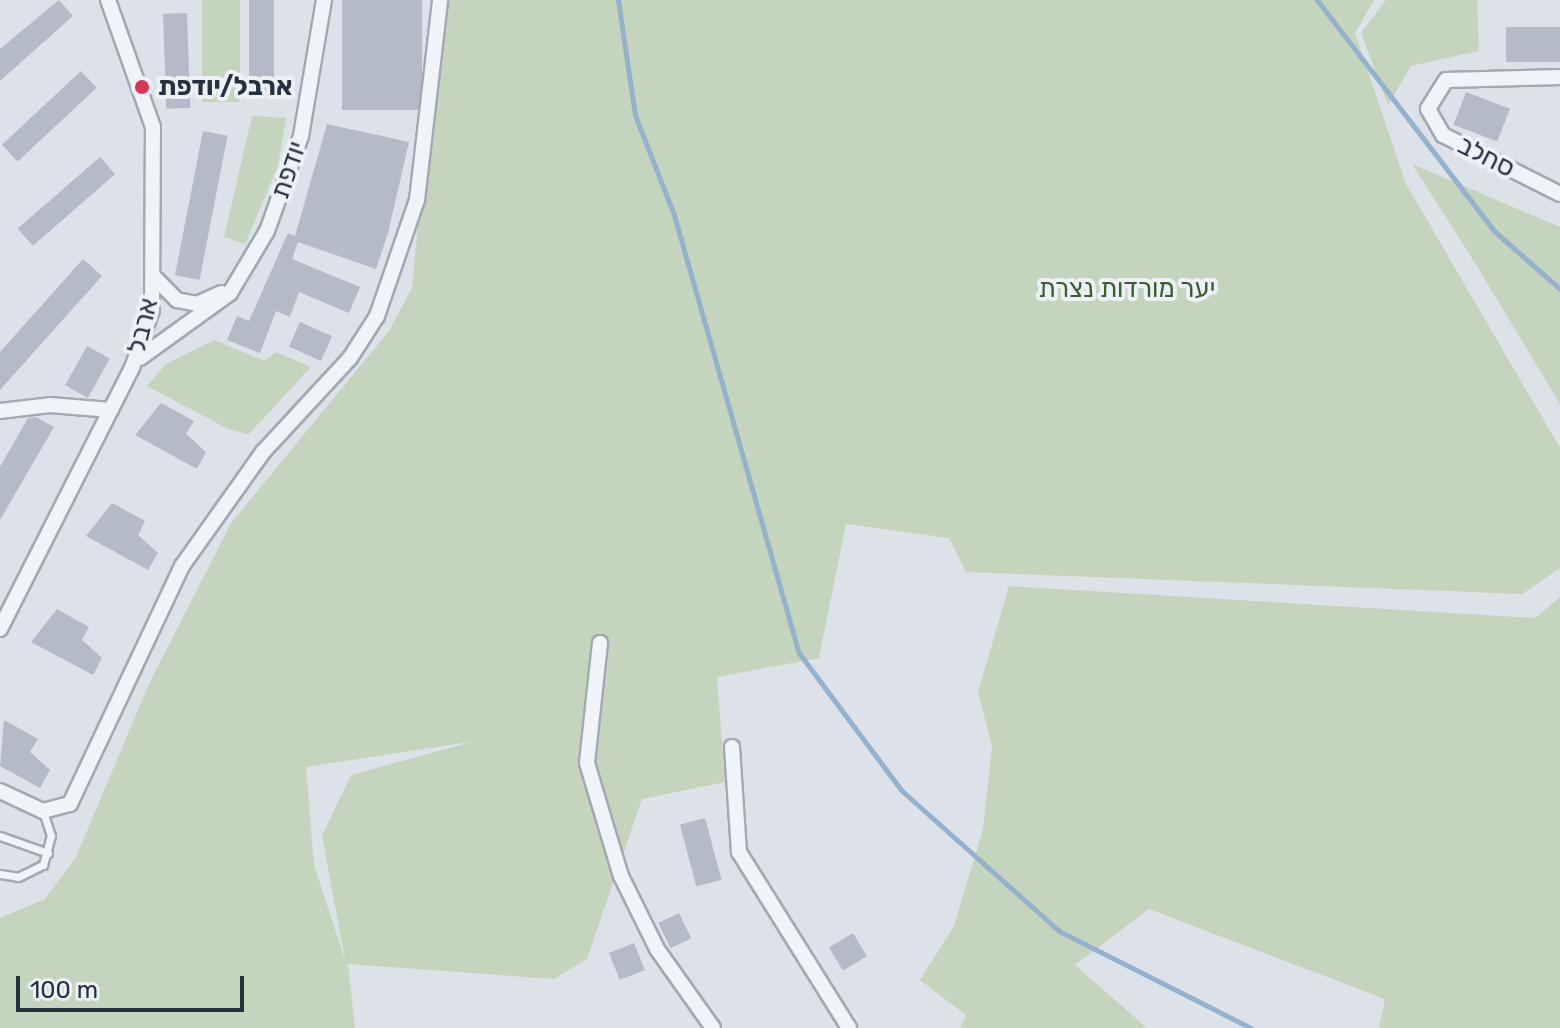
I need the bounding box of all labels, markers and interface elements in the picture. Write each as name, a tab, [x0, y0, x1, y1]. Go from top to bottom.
place label: ארבל/יודפת	[158, 71, 292, 103]
marker: ארבל/יודפת	[133, 78, 151, 96]
street label: סחלב	[1452, 130, 1520, 184]
street label: יודפת	[265, 137, 313, 203]
park label: יער מורדות נצרת	[1038, 273, 1216, 305]
street label: ארבל	[121, 295, 165, 357]
scale bar	[20, 960, 248, 1010]
text: 100 m	[30, 976, 98, 1004]

